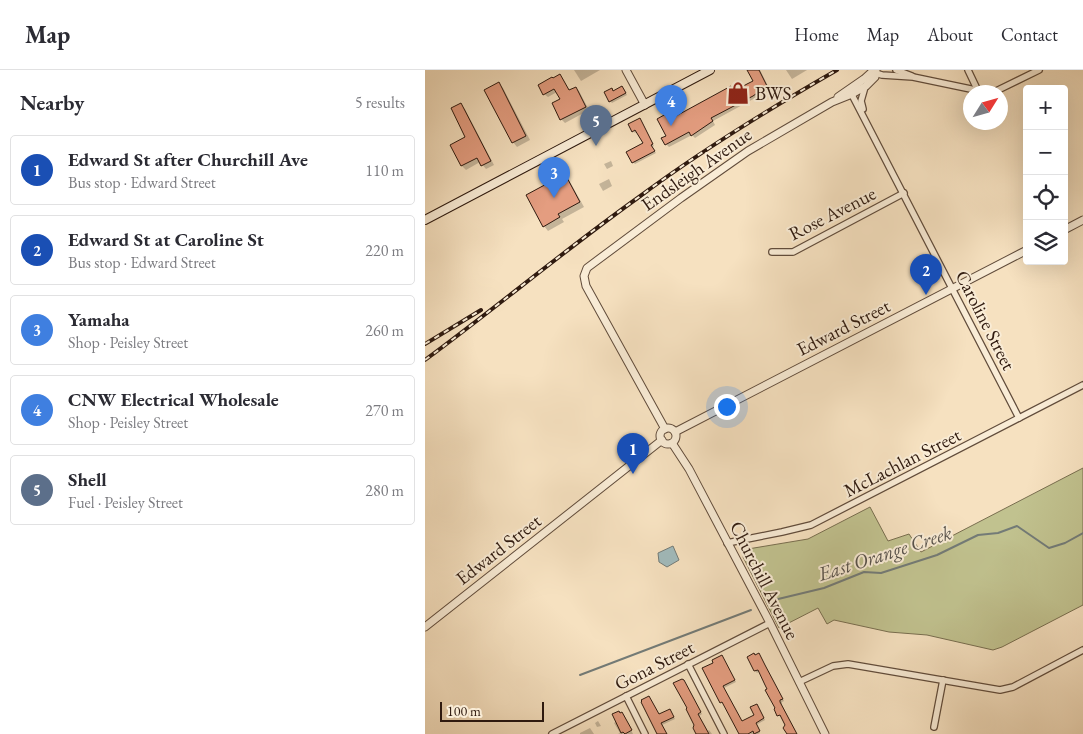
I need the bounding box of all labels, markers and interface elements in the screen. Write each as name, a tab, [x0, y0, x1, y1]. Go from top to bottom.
text: Map	[25, 19, 70, 50]
text: Home	[794, 23, 839, 46]
text: Map	[867, 23, 899, 46]
text: About	[927, 23, 973, 46]
text: Contact	[1001, 23, 1058, 46]
shop icon: BWS	[725, 80, 751, 106]
place label: BWS	[755, 81, 791, 106]
pin: 4	[655, 85, 687, 126]
north arrow	[963, 85, 1008, 130]
map controls	[1023, 85, 1068, 265]
button: +	[1023, 85, 1068, 130]
text: Nearby	[20, 89, 84, 116]
text: 5 results	[355, 92, 405, 113]
pin: 5	[580, 105, 612, 146]
street label: Endsleigh Avenue	[636, 122, 757, 217]
button: −	[1023, 130, 1068, 175]
text: Edward St after Churchill Ave	[68, 147, 308, 172]
pin: 3	[538, 157, 570, 198]
text: 1	[33, 160, 41, 181]
text: 110 m	[365, 160, 404, 181]
text: Bus stop · Edward Street	[68, 172, 216, 193]
button: locate	[1023, 175, 1068, 220]
street label: Rose Avenue	[784, 181, 880, 246]
button: layers	[1023, 220, 1068, 265]
text: Edward St at Caroline St	[68, 227, 264, 252]
text: 2	[33, 240, 41, 261]
text: 220 m	[365, 240, 404, 261]
text: Bus stop · Edward Street	[68, 252, 216, 273]
pin: 2	[910, 254, 942, 295]
street label: Caroline Street	[950, 266, 1021, 374]
street label: Edward Street	[792, 293, 894, 362]
text: Yamaha	[68, 307, 130, 332]
text: 3	[33, 320, 41, 341]
text: 260 m	[365, 320, 404, 341]
text: Shop · Peisley Street	[68, 332, 188, 353]
text: CNW Electrical Wholesale	[68, 387, 279, 412]
your location	[714, 394, 740, 420]
text: 4	[33, 400, 41, 421]
text: 270 m	[365, 400, 404, 421]
text: Shop · Peisley Street	[68, 412, 188, 433]
street label: McLachlan Street	[839, 422, 965, 503]
pin: 1	[617, 433, 649, 474]
text: Shell	[68, 467, 107, 492]
text: 5	[33, 480, 41, 501]
text: 280 m	[365, 480, 404, 501]
text: Fuel · Peisley Street	[68, 492, 183, 513]
street label: Edward Street	[451, 508, 546, 591]
street label: Churchill Avenue	[724, 517, 805, 643]
water label: East Orange Creek	[814, 519, 955, 587]
street label: Gona Street	[610, 635, 698, 696]
scale bar	[440, 699, 544, 722]
text: 100 m	[447, 702, 481, 720]

